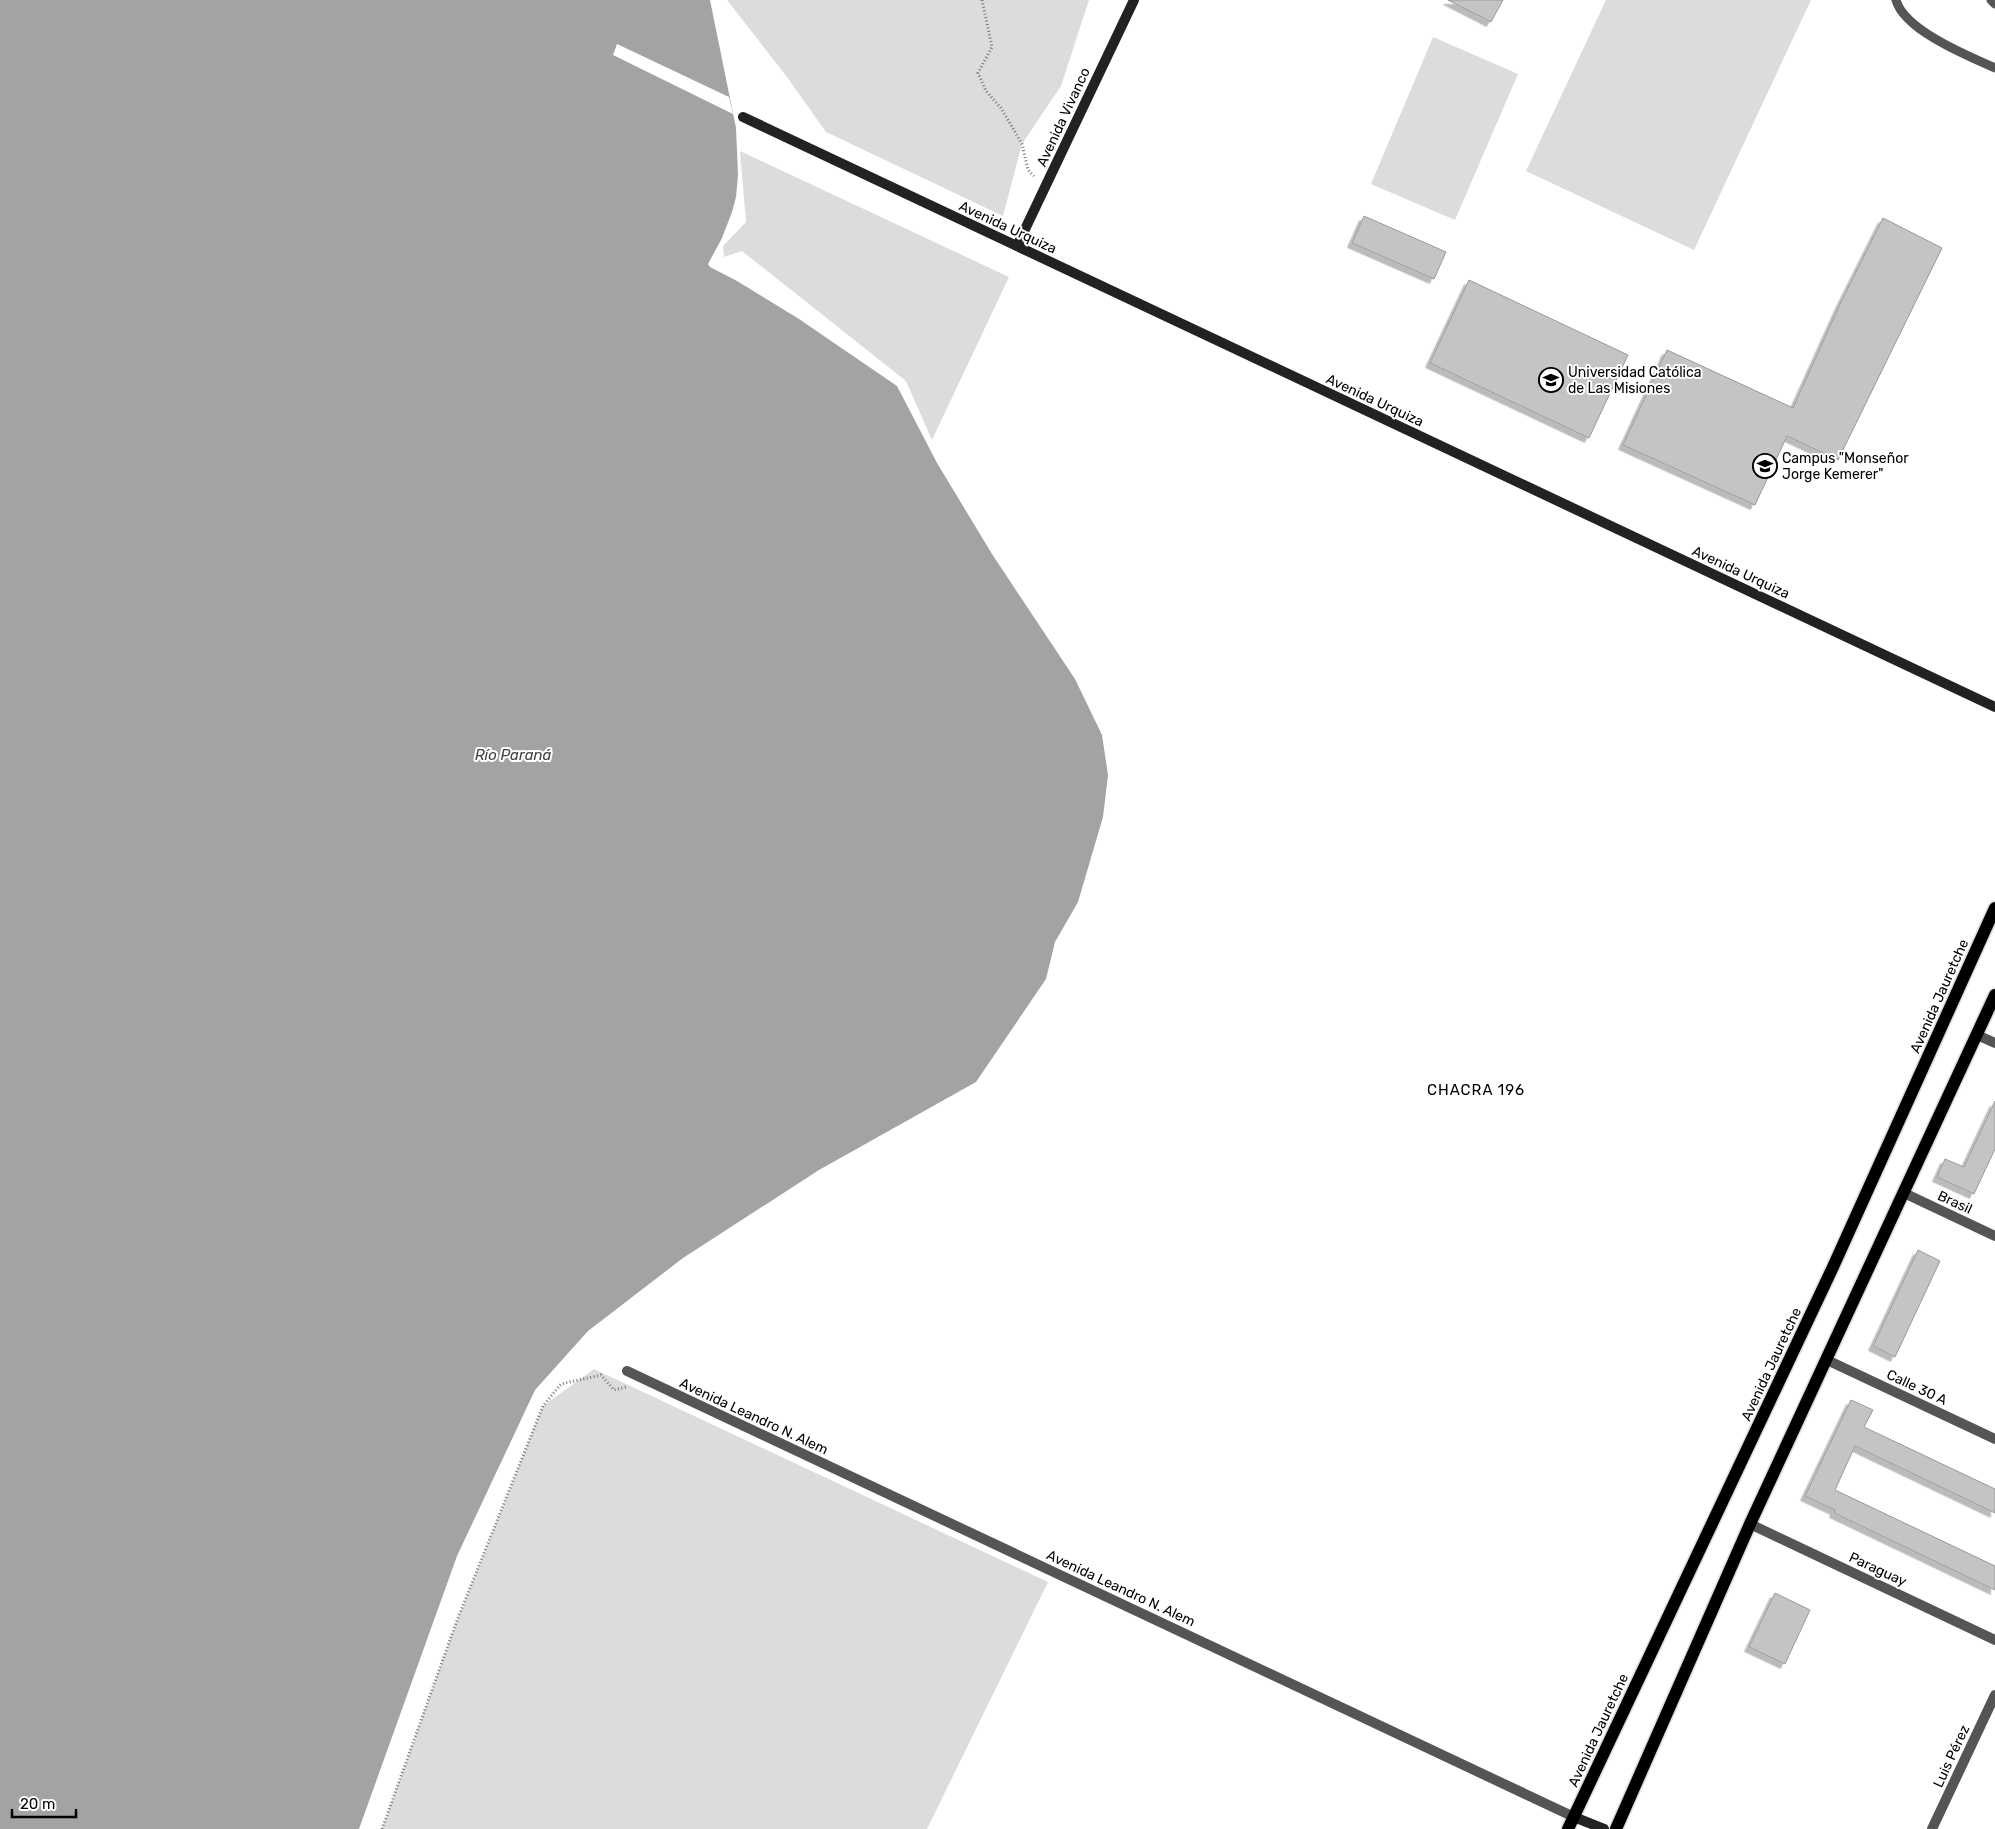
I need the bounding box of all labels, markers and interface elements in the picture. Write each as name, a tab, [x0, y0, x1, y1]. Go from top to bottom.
street label: Avenida Vivanco	[1033, 65, 1094, 169]
street label: Avenida Urquiza	[956, 197, 1059, 257]
place label: Universidad Católica de Las Misiones	[1568, 364, 1701, 397]
school or university icon: Universidad Católica de Las Misiones	[1538, 367, 1564, 393]
street label: Avenida Urquiza	[1323, 370, 1426, 430]
place label: Campus "Monseñor Jorge Kemerer"	[1782, 450, 1909, 483]
school or university icon: Campus "Monseñor Jorge Kemerer"	[1752, 453, 1778, 479]
street label: Avenida Urquiza	[1689, 542, 1792, 602]
water label: Río Paraná	[475, 746, 552, 764]
street label: Avenida Jauretche	[1907, 936, 1972, 1056]
district label: CHACRA 196	[1427, 1081, 1525, 1099]
street label: Brasil	[1935, 1187, 1975, 1218]
street label: Avenida Jauretche	[1738, 1305, 1805, 1424]
street label: Calle 30 A	[1884, 1366, 1950, 1409]
street label: Avenida Leandro N. Alem	[677, 1375, 831, 1458]
street label: Avenida Leandro N. Alem	[1044, 1547, 1198, 1630]
street label: Paraguay	[1846, 1549, 1910, 1590]
street label: Avenida Jauretche	[1565, 1671, 1632, 1790]
street label: Luis Pérez	[1930, 1722, 1973, 1790]
scale bar	[12, 1786, 76, 1818]
text: 20 m	[20, 1795, 55, 1813]

